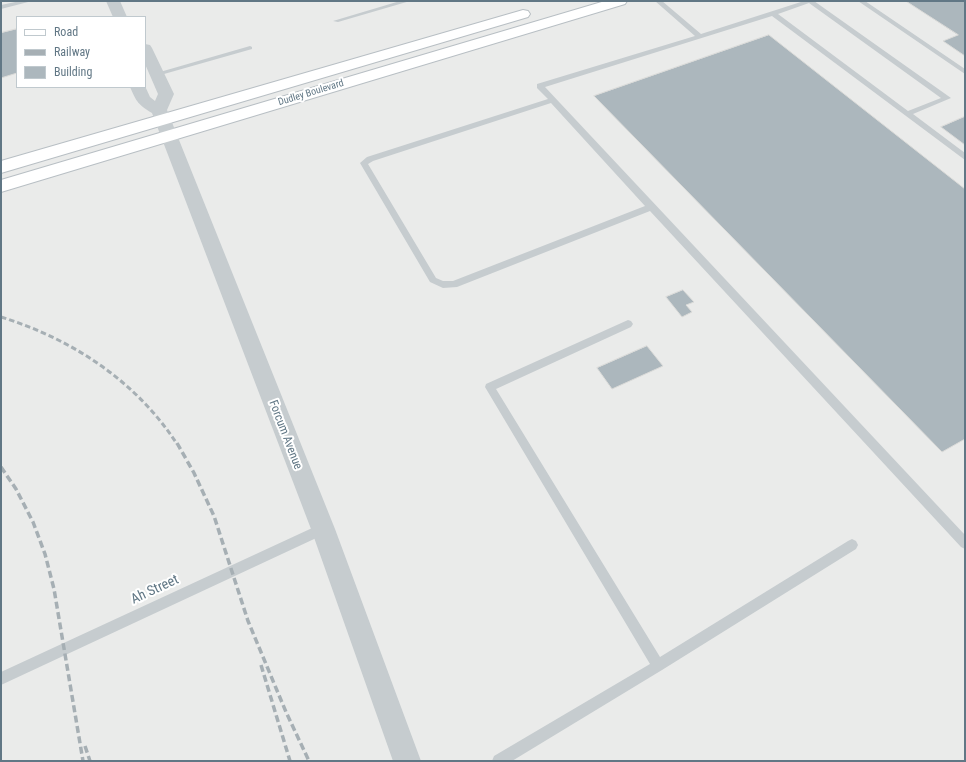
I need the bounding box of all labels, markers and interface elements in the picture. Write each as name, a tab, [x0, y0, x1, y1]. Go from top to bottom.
legend	[16, 16, 146, 88]
text: Road	[54, 25, 78, 39]
text: Railway	[54, 45, 90, 59]
text: Building	[54, 65, 92, 79]
street label: Dudley Boulevard	[277, 77, 345, 109]
street label: Forcum Avenue	[265, 398, 305, 472]
street label: Ah Street	[128, 572, 182, 608]

